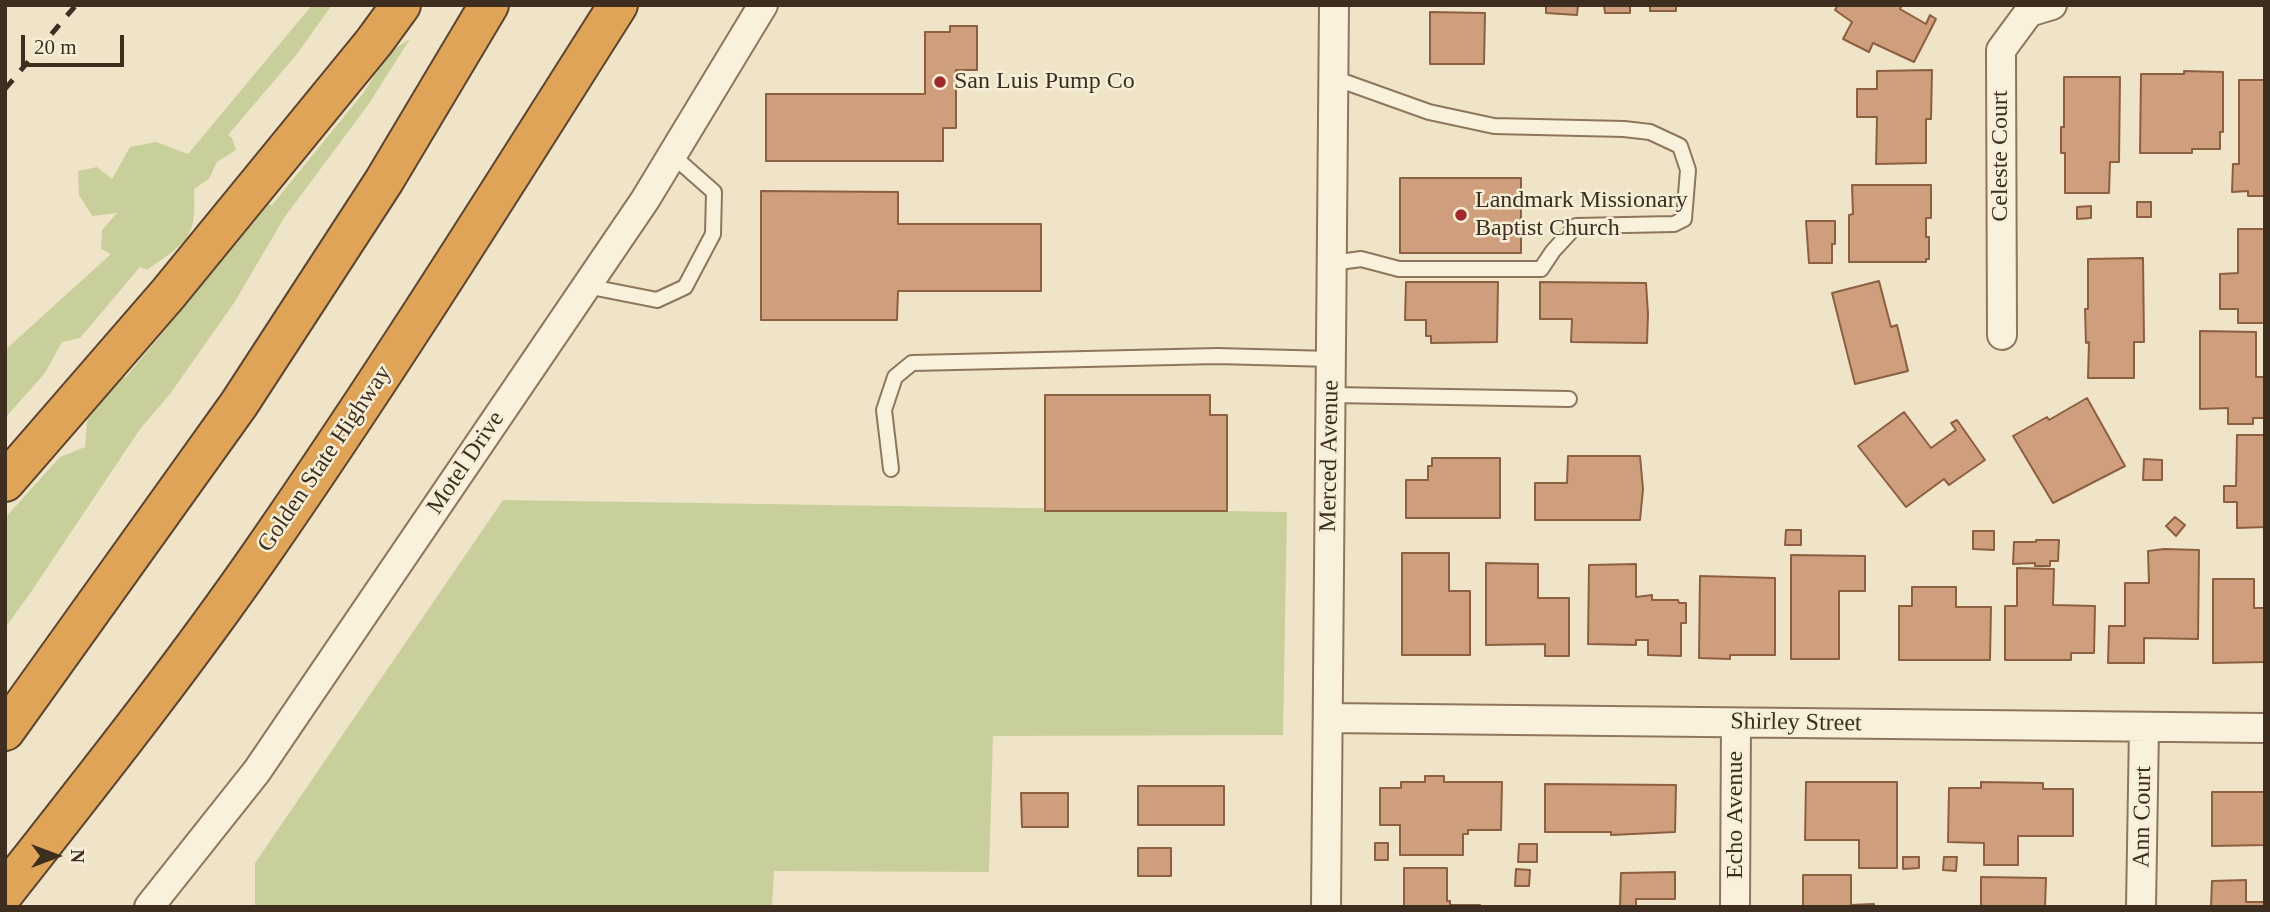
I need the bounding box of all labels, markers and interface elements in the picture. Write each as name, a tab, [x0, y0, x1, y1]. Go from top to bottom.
scale bar	[24, 21, 128, 65]
text: 20 m	[34, 35, 77, 59]
place label: San Luis Pump Co	[954, 68, 1135, 96]
marker: San Luis Pump Co	[932, 74, 948, 90]
street label: Celeste Court	[1987, 90, 2015, 222]
place label: Landmark Missionary Baptist Church	[1475, 187, 1688, 243]
marker: Landmark Missionary Baptist Church	[1453, 207, 1469, 223]
street label: Golden State Highway	[252, 360, 398, 558]
street label: Merced Avenue	[1314, 380, 1346, 532]
street label: Motel Drive	[421, 406, 511, 520]
street label: Shirley Street	[1730, 707, 1862, 739]
street label: Echo Avenue	[1722, 751, 1750, 879]
street label: Ann Court	[2128, 766, 2158, 868]
north arrow	[21, 821, 91, 891]
text: N	[67, 849, 88, 863]

